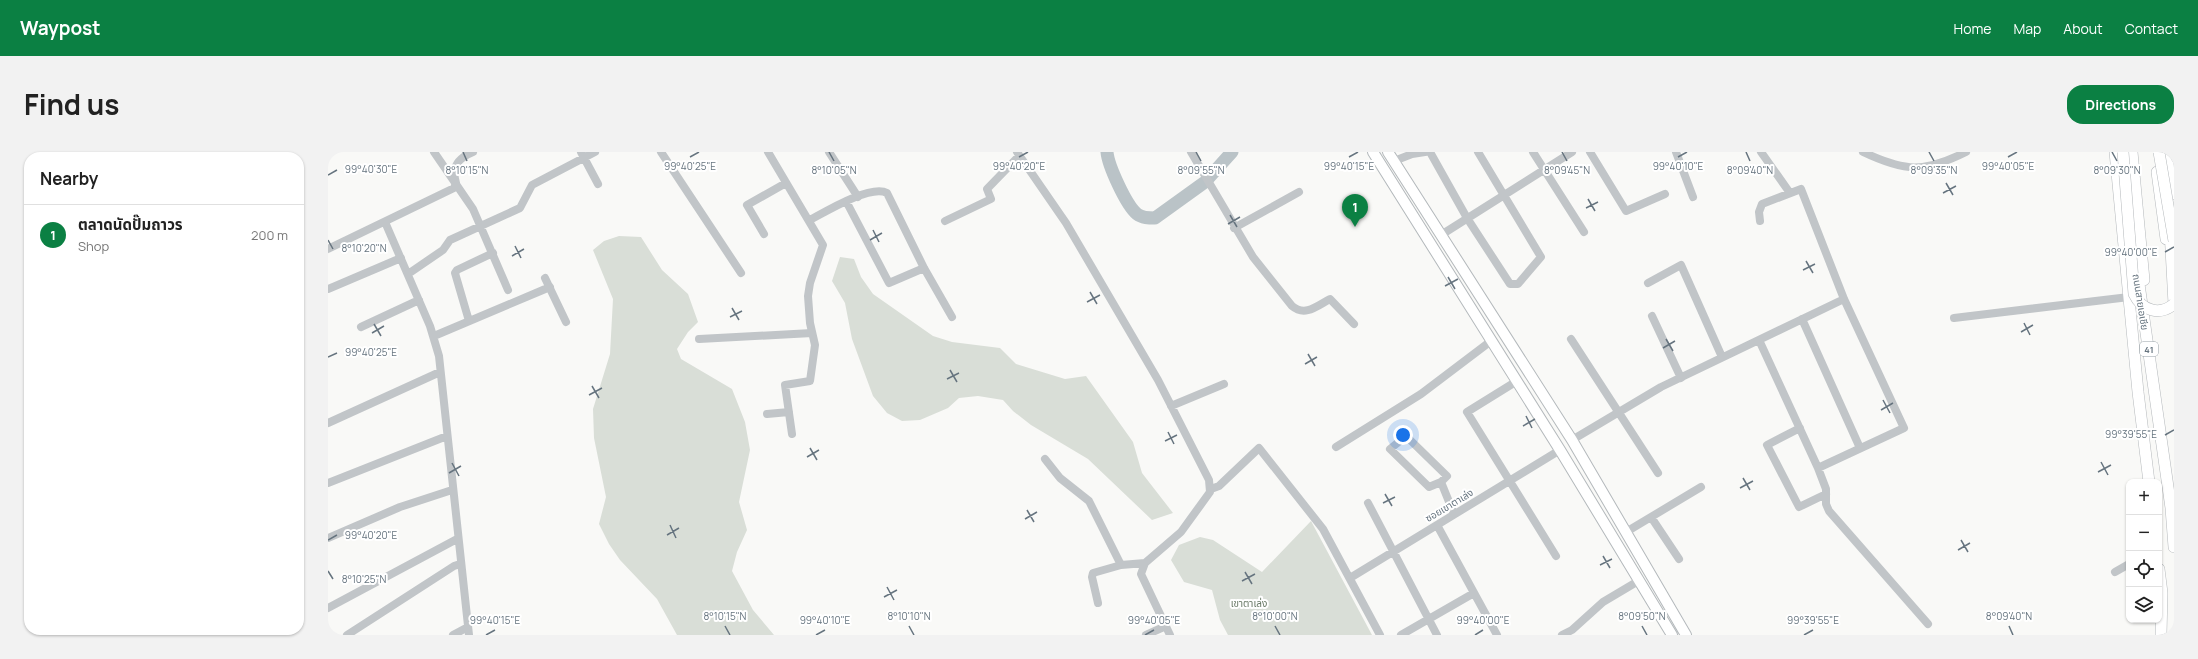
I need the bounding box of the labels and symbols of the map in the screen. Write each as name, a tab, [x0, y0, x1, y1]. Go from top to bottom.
text: 99°40'25"E	[664, 159, 716, 173]
text: 99°40'20"E	[993, 159, 1046, 173]
text: 99°40'15"E	[1324, 159, 1374, 173]
text: 99°40'10"E	[1653, 159, 1704, 173]
text: 99°40'05"E	[1982, 159, 2035, 173]
text: 99°40'30"E	[345, 162, 397, 176]
text: 8°10'15"N	[446, 163, 489, 177]
text: 8°10'05"N	[811, 163, 857, 177]
text: 8°09'55"N	[1177, 163, 1225, 177]
text: 8°09'45"N	[1544, 163, 1590, 177]
text: 8°09'40"N	[1727, 163, 1773, 177]
text: 8°09'35"N	[1911, 163, 1958, 177]
text: 8°09'30"N	[2093, 163, 2141, 177]
pin: 1	[1342, 194, 1368, 227]
text: 8°10'20"N	[341, 241, 387, 255]
text: 99°40'00"E	[2105, 245, 2158, 259]
street label: ถนนสายเอเชีย	[2130, 273, 2152, 331]
road number: 41	[2140, 342, 2158, 356]
text: 99°40'25"E	[345, 345, 397, 359]
your location	[1393, 425, 1413, 445]
text: 99°39'55"E	[2105, 427, 2157, 441]
street label: ซอยเขาตาเล่ง	[1422, 485, 1476, 525]
text: 99°40'20"E	[345, 528, 398, 542]
text: 8°10'25"N	[342, 572, 386, 586]
park label: เขาตาเล่ง	[1231, 596, 1267, 610]
text: 8°10'15"N	[704, 609, 747, 623]
text: 8°10'10"N	[887, 609, 931, 623]
text: 8°10'00"N	[1252, 609, 1298, 623]
text: 8°09'50"N	[1618, 609, 1666, 623]
text: 8°09'40"N	[1986, 609, 2032, 623]
text: 99°40'15"E	[470, 613, 520, 627]
text: 99°40'10"E	[800, 613, 851, 627]
text: 99°40'05"E	[1128, 613, 1181, 627]
text: 99°40'00"E	[1457, 613, 1510, 627]
text: 99°39'55"E	[1787, 613, 1839, 627]

